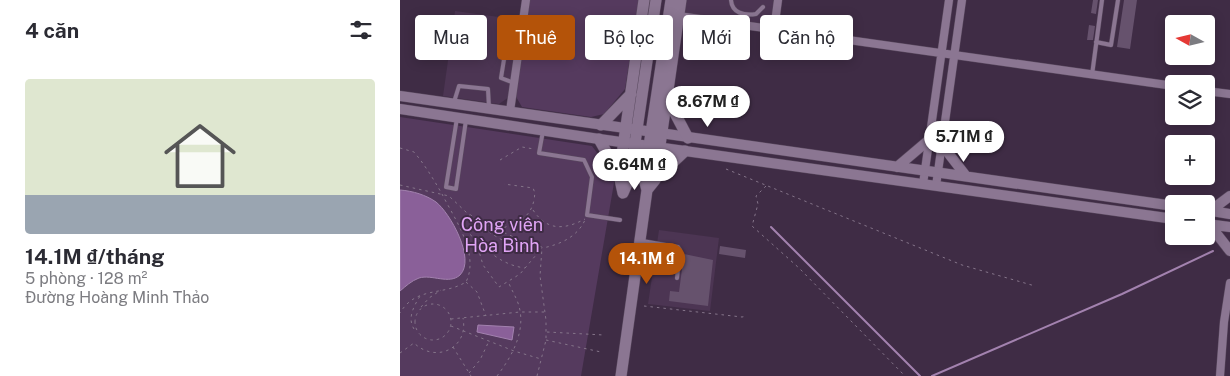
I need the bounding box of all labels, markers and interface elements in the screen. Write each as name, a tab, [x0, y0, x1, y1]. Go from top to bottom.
chip: Mua	[415, 15, 487, 60]
chip: Thuê	[497, 15, 575, 60]
chip: Bộ lọc	[585, 15, 673, 60]
chip: Mới	[683, 15, 750, 60]
chip: Căn hộ	[760, 15, 853, 60]
north arrow	[1165, 15, 1215, 65]
map controls	[1165, 15, 1215, 245]
icon: filters	[347, 16, 375, 44]
text: 4 căn	[25, 18, 79, 43]
button: layers	[1165, 75, 1215, 125]
pin: 8.67M ₫	[662, 86, 754, 128]
text: 8.67M ₫	[677, 92, 739, 111]
icon: home	[155, 111, 245, 201]
pin: 5.71M ₫	[918, 120, 1010, 163]
text: 5.71M ₫	[935, 127, 993, 146]
button: +	[1165, 135, 1215, 185]
pin: 6.64M ₫	[589, 148, 681, 191]
text: 6.64M ₫	[604, 155, 666, 174]
button: −	[1165, 195, 1215, 245]
park label: Công viên Hòa Bình	[461, 214, 543, 256]
pin: 14.1M ₫	[601, 242, 693, 285]
text: 14.1M ₫/tháng	[25, 244, 164, 269]
text: 14.1M ₫	[619, 249, 675, 268]
text: 5 phòng · 128 m²	[25, 269, 147, 288]
text: Đường Hoàng Minh Thảo	[25, 288, 209, 307]

